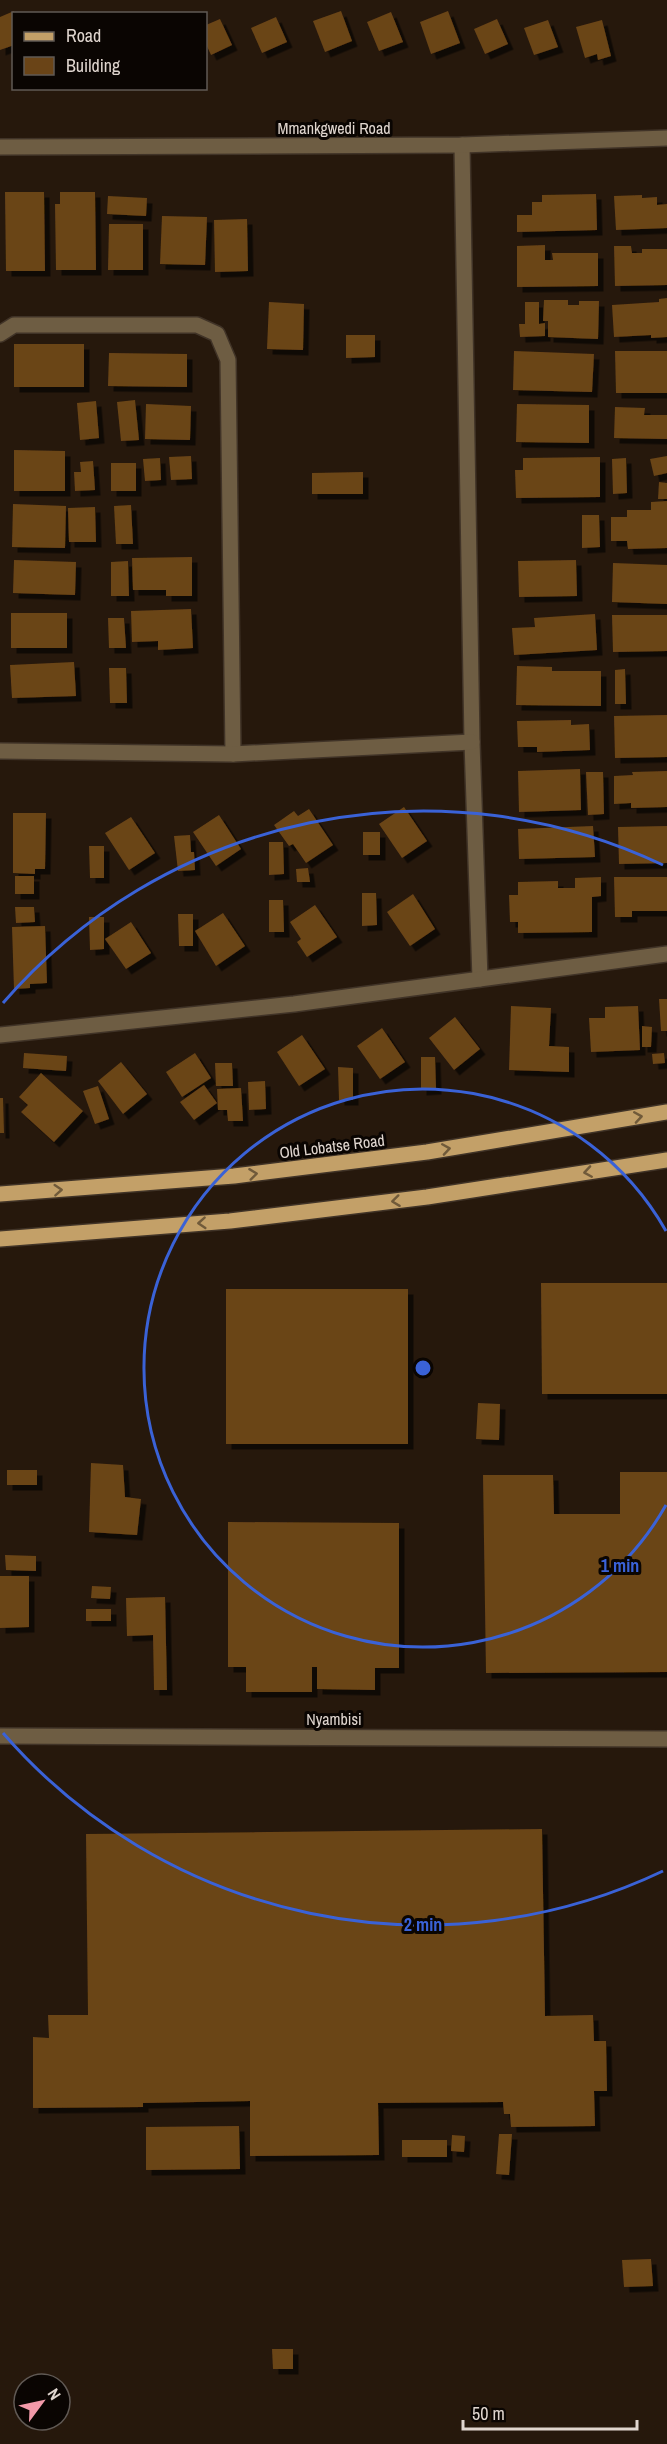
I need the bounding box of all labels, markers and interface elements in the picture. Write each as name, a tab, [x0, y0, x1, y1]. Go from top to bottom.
legend	[12, 12, 207, 90]
text: Road	[66, 23, 101, 48]
text: Building	[66, 53, 121, 78]
street label: Mmankgwedi Road	[277, 117, 391, 139]
one-way arrow	[634, 1111, 643, 1123]
street label: Old Lobatse Road	[278, 1129, 386, 1163]
one-way arrow	[441, 1143, 451, 1155]
one-way arrow	[584, 1165, 593, 1177]
one-way arrow	[248, 1168, 257, 1181]
one-way arrow	[54, 1183, 63, 1196]
one-way arrow	[391, 1194, 400, 1207]
one-way arrow	[197, 1216, 206, 1229]
centre of rings	[413, 1358, 433, 1378]
text: 1 min	[601, 1553, 639, 1578]
street label: Nyambisi	[306, 1708, 362, 1730]
text: 2 min	[404, 1912, 442, 1937]
north arrow	[12, 2372, 72, 2432]
text: N	[43, 2384, 66, 2404]
scale bar	[463, 2393, 637, 2431]
text: 50 m	[472, 2401, 505, 2426]

